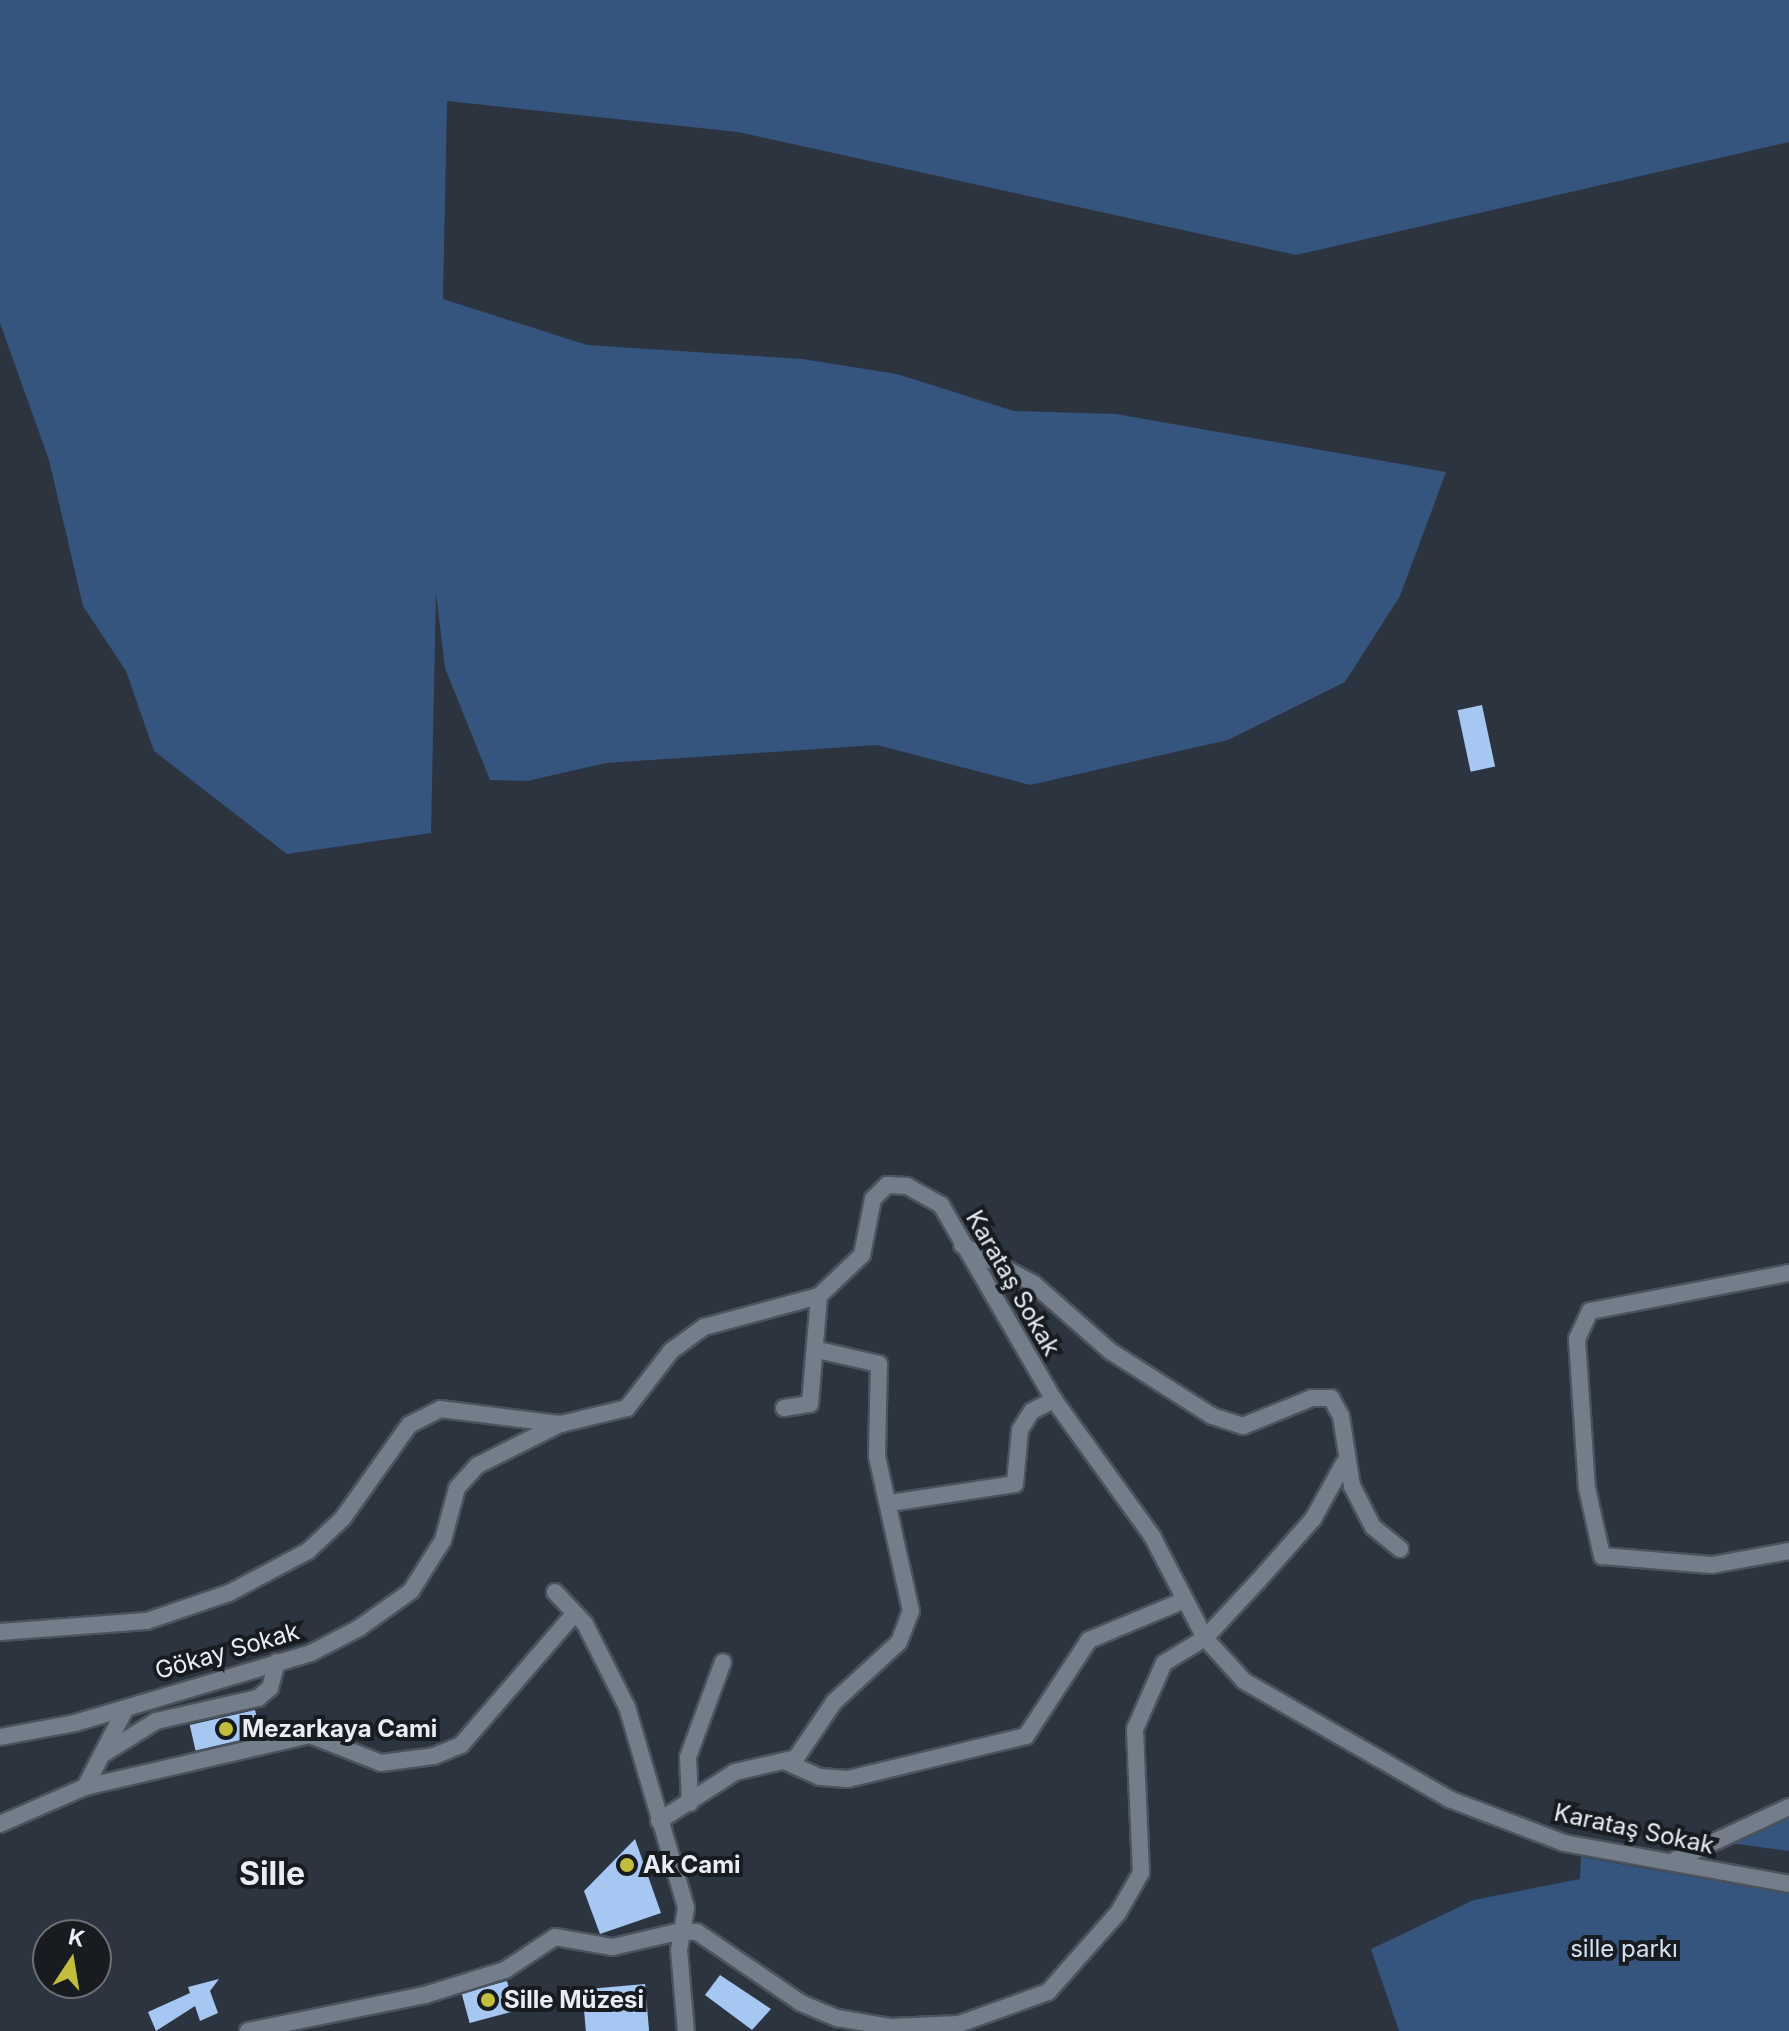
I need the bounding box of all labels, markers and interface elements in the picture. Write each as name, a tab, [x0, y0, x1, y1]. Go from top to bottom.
street label: Karataş Sokak	[960, 1205, 1066, 1361]
street label: Gökay Sokak	[152, 1617, 302, 1685]
place label: Mezarkaya Cami	[242, 1715, 437, 1743]
marker: Mezarkaya Cami	[217, 1720, 235, 1738]
street label: Karataş Sokak	[1551, 1798, 1717, 1860]
place label: Ak Cami	[643, 1851, 741, 1879]
district label: Sille	[239, 1855, 305, 1893]
marker: Ak Cami	[618, 1856, 636, 1874]
north arrow	[32, 1919, 112, 1999]
text: K	[66, 1923, 87, 1952]
park label: sille parkı	[1570, 1935, 1678, 1963]
place label: Sille Müzesi	[504, 1986, 644, 2014]
marker: Sille Müzesi	[479, 1991, 497, 2009]

